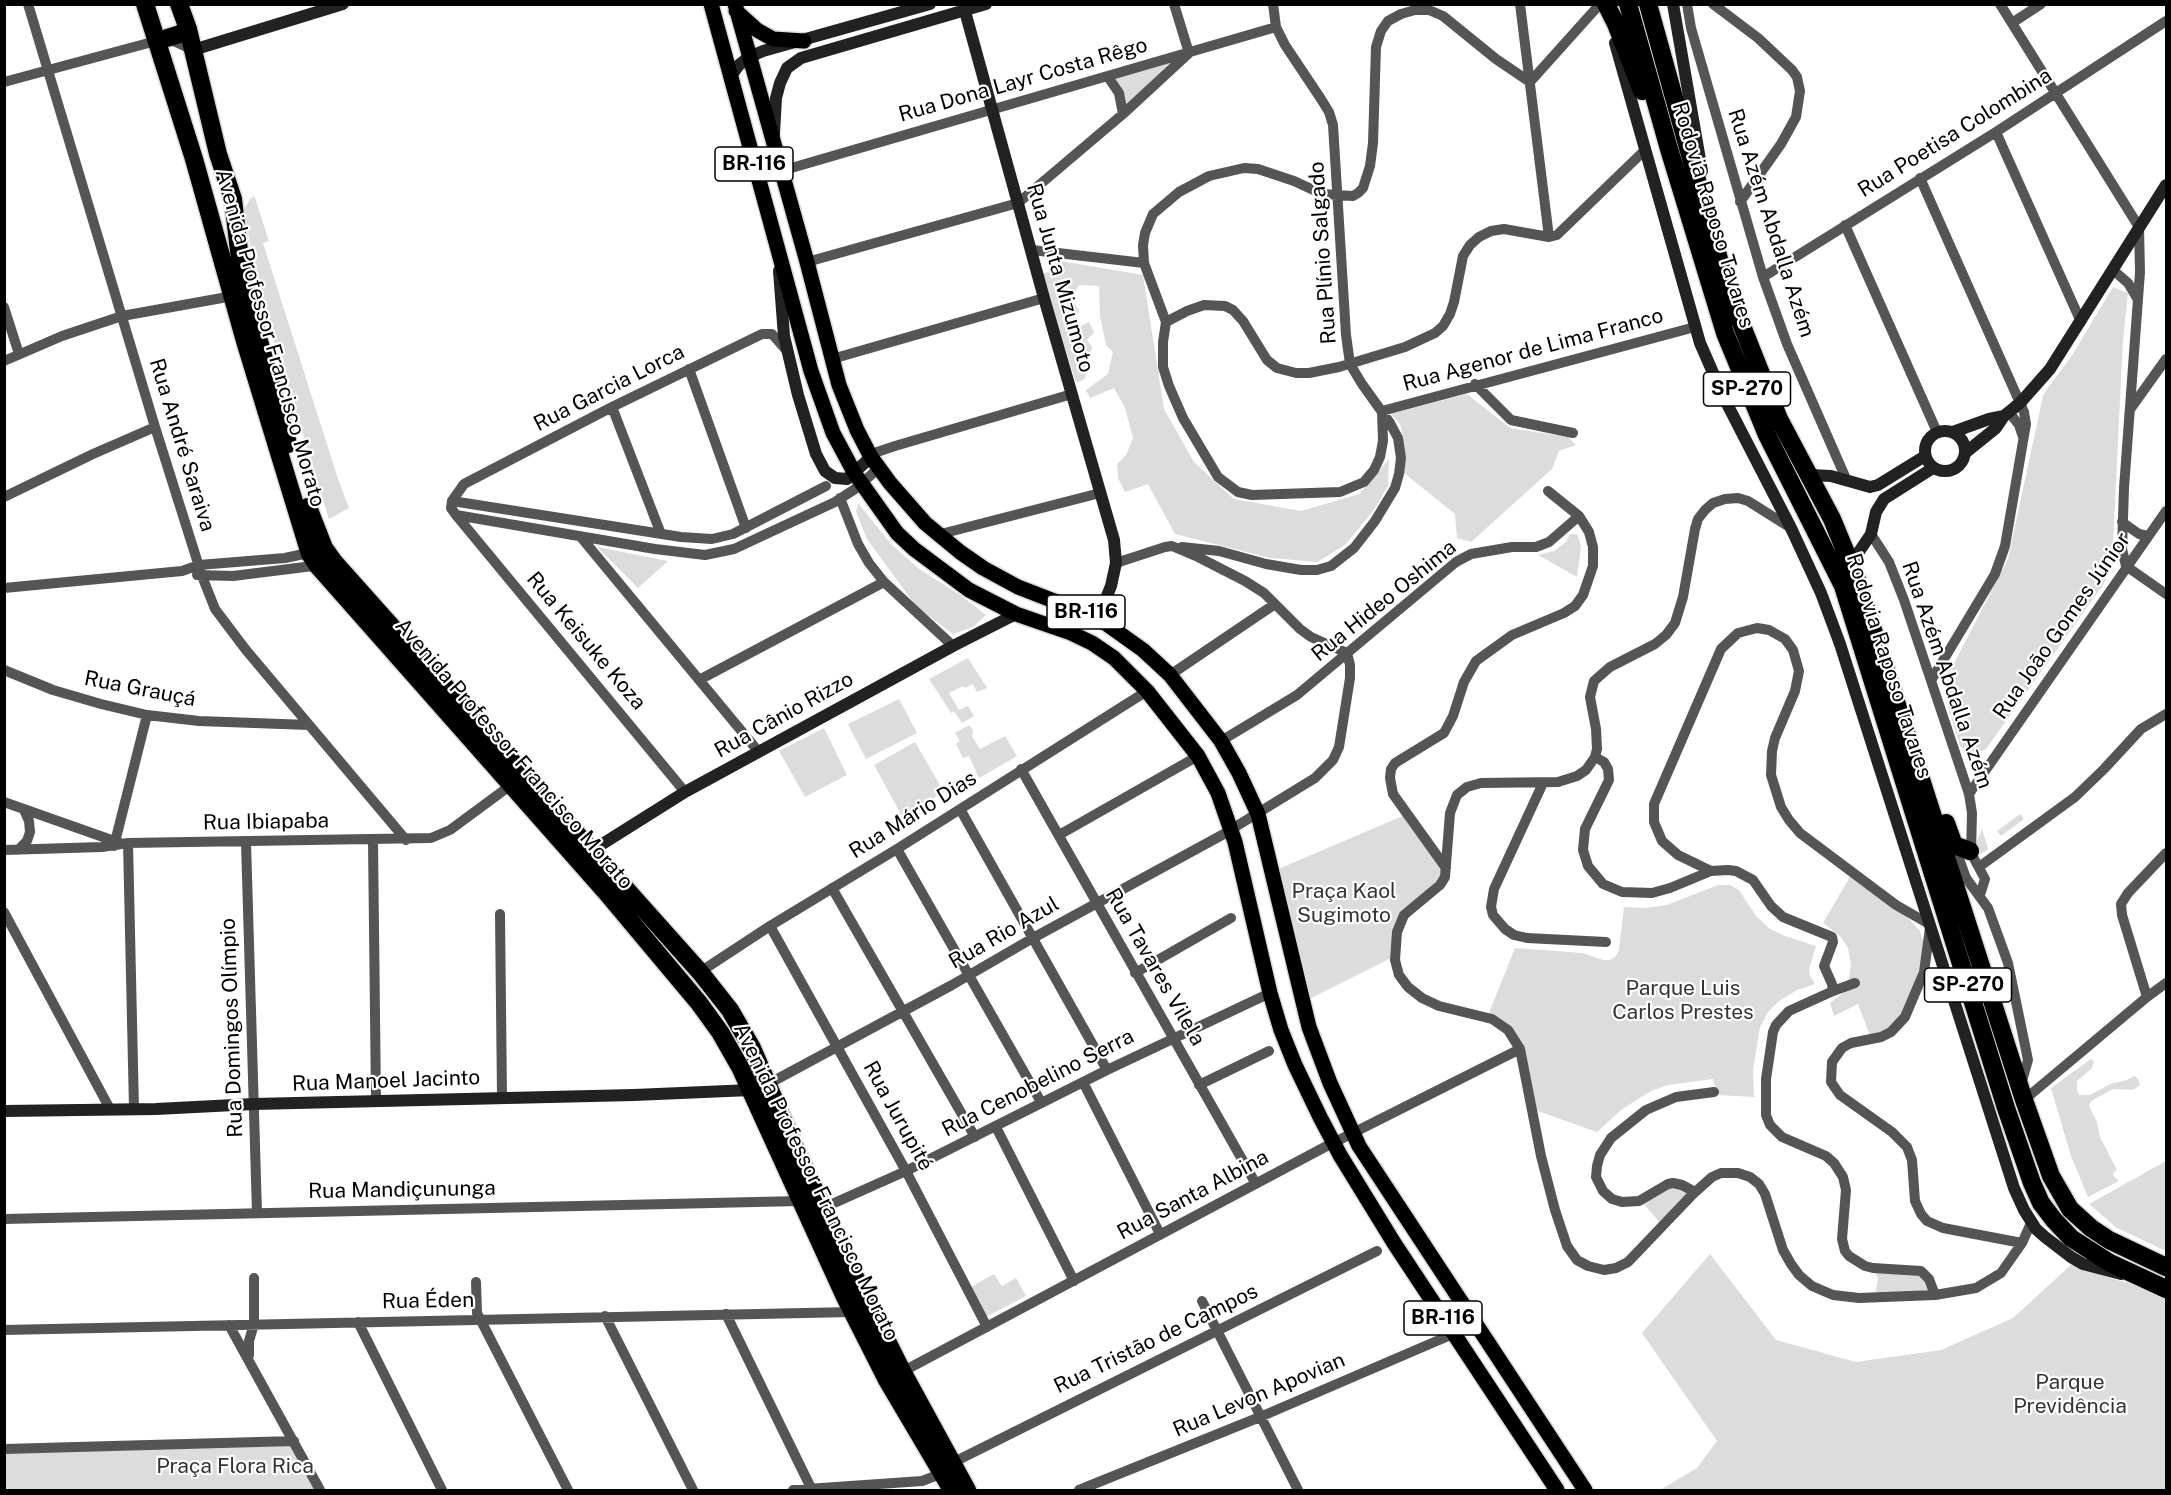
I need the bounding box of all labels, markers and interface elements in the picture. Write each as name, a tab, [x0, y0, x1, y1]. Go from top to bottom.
street label: Rua Dona Layr Costa Rêgo	[896, 32, 1150, 128]
street label: Rua Poetisa Colombina	[1853, 63, 2057, 203]
street label: Rodovia Raposo Tavares	[1667, 99, 1759, 331]
street label: Rua Azém Abdalla Azém	[1722, 106, 1820, 340]
road number: BR-116	[715, 147, 793, 181]
street label: Rua Plínio Salgado	[1304, 161, 1342, 345]
street label: Avenida Professor Francisco Morato	[210, 166, 330, 510]
street label: Rua Junta Mizumoto	[1021, 181, 1099, 375]
street label: Rua Agenor de Lima Franco	[1400, 303, 1666, 397]
street label: Rua Garcia Lorca	[529, 339, 689, 437]
street label: Rua André Saraiva	[144, 355, 220, 535]
road number: SP-270	[1704, 372, 1790, 406]
street label: Rua João Gomes Júnior	[1988, 528, 2136, 724]
street label: Rua Hideo Oshima	[1307, 535, 1461, 667]
street label: Rodovia Raposo Tavares	[1841, 550, 1937, 782]
street label: Rua Azém Abdalla Azém	[1896, 558, 1998, 792]
street label: Rua Keisuke Koza	[521, 567, 651, 715]
road number: BR-116	[1047, 595, 1125, 629]
street label: Avenida Professor Francisco Morato	[390, 614, 638, 894]
street label: Rua Grauçá	[82, 666, 198, 712]
street label: Rua Cânio Rizzo	[710, 666, 858, 764]
street label: Rua Mário Dias	[845, 766, 981, 864]
street label: Rua Ibiapaba	[203, 808, 329, 836]
park label: Praça Kaol Sugimoto	[1292, 879, 1396, 929]
street label: Rua Tavares Vilela	[1100, 884, 1210, 1050]
street label: Rua Rio Azul	[944, 891, 1064, 975]
street label: Rua Domingos Olímpio	[216, 918, 248, 1138]
road number: SP-270	[1924, 968, 2012, 1002]
park label: Parque Luis Carlos Prestes	[1612, 976, 1754, 1026]
street label: Avenida Professor Francisco Morato	[728, 1019, 904, 1345]
street label: Rua Cenobelino Serra	[938, 1024, 1138, 1142]
street label: Rua Jurupité	[858, 1057, 938, 1175]
street label: Rua Manoel Jacinto	[291, 1065, 481, 1097]
street label: Rua Santa Albina	[1113, 1144, 1273, 1246]
street label: Rua Mandiçununga	[308, 1176, 496, 1204]
street label: Rua Tristão de Campos	[1050, 1279, 1262, 1399]
street label: Rua Éden	[382, 1288, 474, 1314]
road number: BR-116	[1404, 1301, 1482, 1335]
street label: Rua Levon Apovian	[1169, 1347, 1349, 1443]
park label: Parque Previdência	[2013, 1370, 2127, 1420]
park label: Praça Flora Rica	[156, 1454, 314, 1480]

